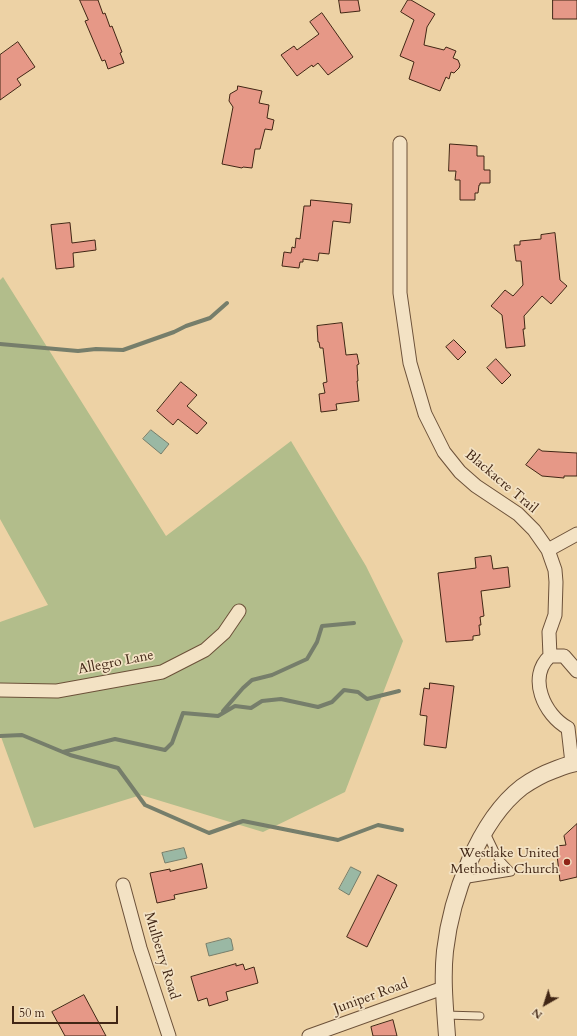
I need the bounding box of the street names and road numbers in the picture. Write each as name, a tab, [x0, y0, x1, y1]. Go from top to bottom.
street label: Blackacre Trail	[461, 447, 541, 517]
street label: Allegro Lane	[77, 647, 155, 679]
street label: Mulberry Road	[140, 910, 182, 1002]
street label: Juniper Road	[332, 976, 410, 1018]

